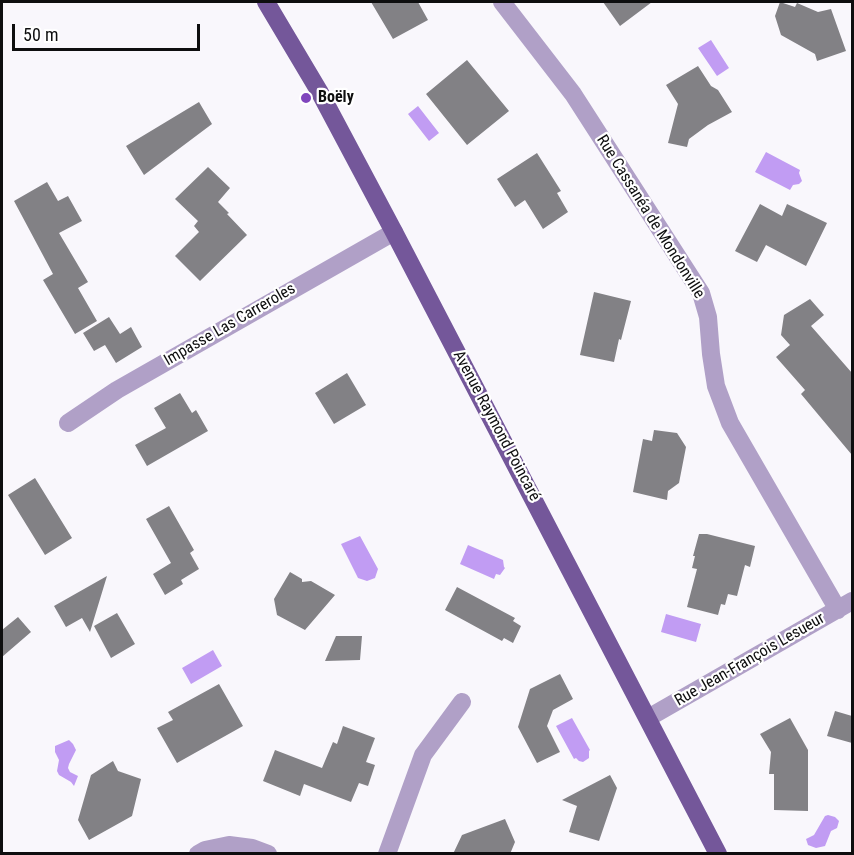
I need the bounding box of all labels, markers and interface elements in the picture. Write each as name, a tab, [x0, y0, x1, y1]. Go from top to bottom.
scale bar	[15, 12, 202, 50]
text: 50 m	[23, 24, 58, 45]
place label: Boëly	[318, 88, 354, 108]
marker: Boëly	[299, 91, 313, 105]
street label: Rue Cassanéa de Mondonville	[592, 132, 708, 302]
street label: Impasse Las Carreroles	[161, 280, 299, 370]
street label: Avenue Raymond Poincaré	[448, 348, 544, 504]
street label: Rue Jean-François Lesueur	[672, 609, 828, 711]

